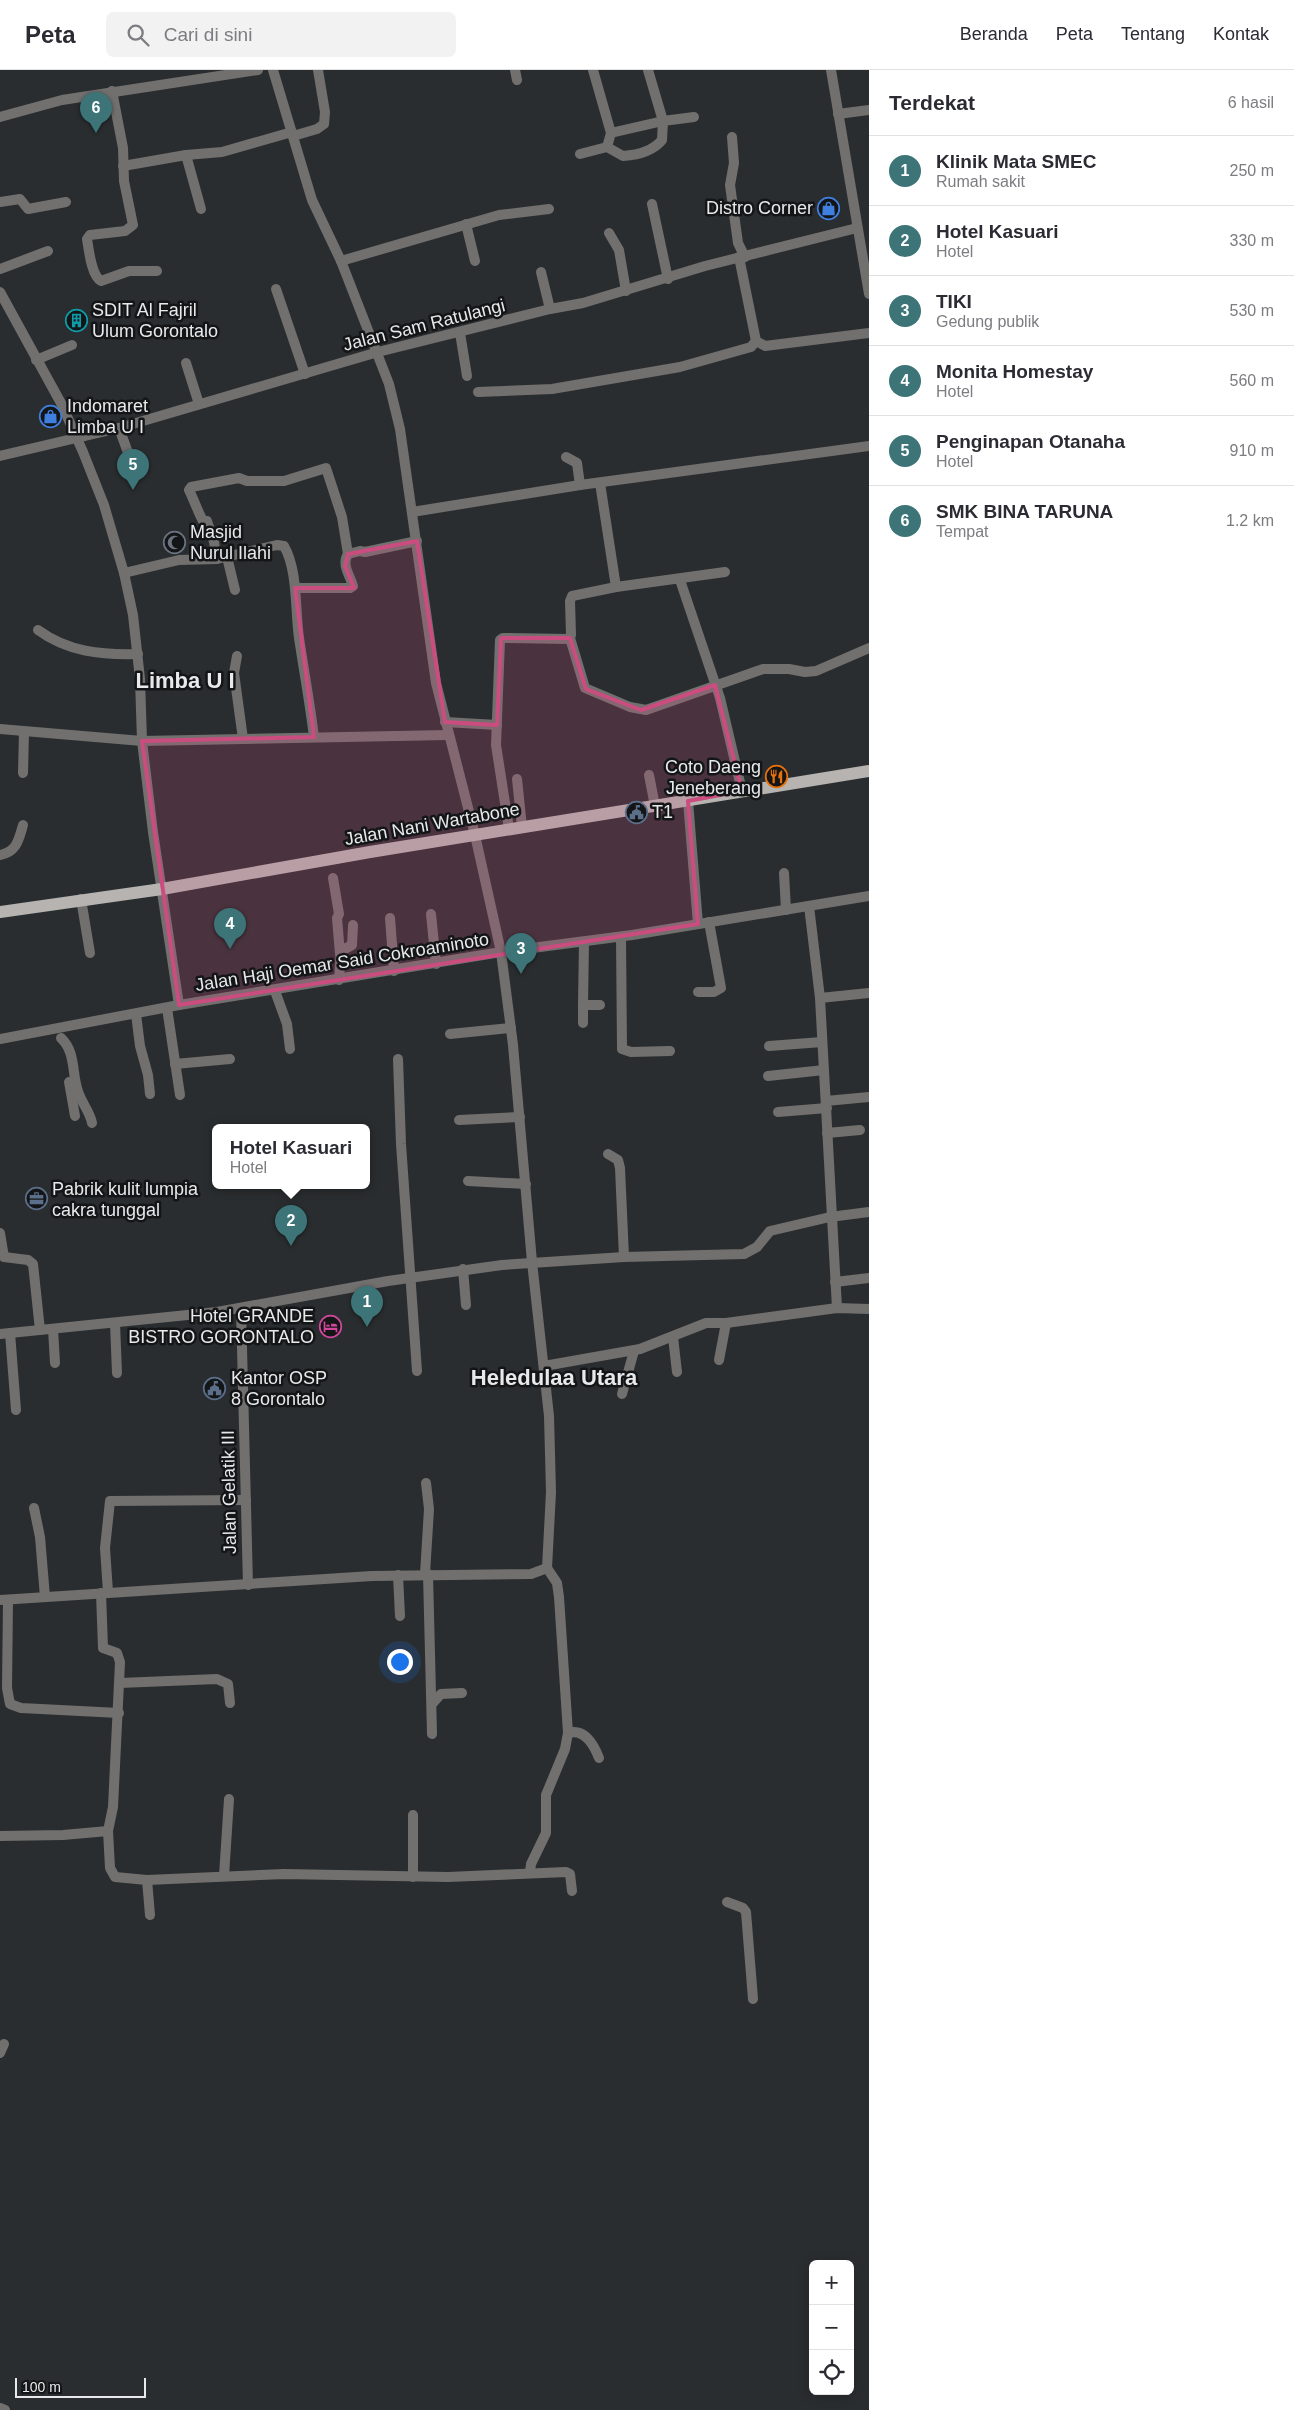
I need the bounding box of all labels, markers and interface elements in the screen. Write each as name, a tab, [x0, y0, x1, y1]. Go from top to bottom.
search box	[106, 12, 456, 57]
text: Peta	[25, 21, 76, 48]
icon: search	[124, 21, 152, 49]
text: Cari di sini	[164, 24, 252, 45]
text: Beranda	[960, 24, 1028, 44]
text: Peta	[1056, 24, 1093, 44]
text: Tentang	[1121, 24, 1185, 44]
text: Kontak	[1213, 24, 1269, 44]
text: Terdekat	[889, 91, 975, 114]
pin: 6	[80, 92, 112, 133]
text: 6 hasil	[1228, 94, 1274, 111]
text: Klinik Mata SMEC	[936, 151, 1096, 172]
text: 1	[901, 162, 909, 179]
text: 250 m	[1230, 162, 1274, 179]
text: Rumah sakit	[936, 173, 1025, 190]
shop icon: Distro Corner	[817, 196, 841, 220]
place label: Distro Corner	[706, 198, 813, 218]
text: Hotel Kasuari	[936, 221, 1058, 242]
text: 2	[901, 232, 909, 249]
text: 330 m	[1230, 232, 1274, 249]
text: Hotel	[936, 243, 973, 260]
text: TIKI	[936, 291, 972, 312]
street label: Jalan Sam Ratulangi	[341, 295, 507, 355]
place label: SDIT Al Fajril Ulum Gorontalo	[92, 300, 218, 341]
text: 3	[901, 302, 909, 319]
text: 530 m	[1230, 302, 1274, 319]
building icon: SDIT Al Fajril Ulum Gorontalo	[64, 308, 88, 332]
text: Gedung publik	[936, 313, 1039, 330]
text: Monita Homestay	[936, 361, 1093, 382]
text: 4	[901, 372, 909, 389]
text: 560 m	[1230, 372, 1274, 389]
text: Hotel	[936, 383, 973, 400]
place label: Indomaret Limba U I	[67, 396, 148, 437]
shop icon: Indomaret Limba U I	[39, 404, 63, 428]
text: Penginapan Otanaha	[936, 431, 1125, 452]
text: 5	[901, 442, 909, 459]
text: 910 m	[1230, 442, 1274, 459]
pin: 5	[117, 449, 149, 490]
text: Hotel	[936, 453, 973, 470]
text: SMK BINA TARUNA	[936, 501, 1113, 522]
text: 6	[901, 512, 909, 529]
text: 1.2 km	[1226, 512, 1274, 529]
place label: Masjid Nurul Ilahi	[190, 522, 271, 563]
text: Tempat	[936, 523, 988, 540]
mosque icon: Masjid Nurul Ilahi	[162, 530, 186, 554]
district label: Limba U I	[135, 668, 235, 693]
place label: Coto Daeng Jeneberang	[665, 757, 761, 798]
restaurant icon: Coto Daeng Jeneberang	[765, 765, 789, 789]
street label: Jalan Nani Wartabone	[343, 799, 521, 849]
public building icon: T1	[624, 800, 648, 824]
place label: T1	[652, 802, 673, 822]
pin: 4	[214, 908, 246, 949]
street label: Jalan Haji Oemar Said Cokroaminoto	[194, 929, 490, 995]
pin: 3	[505, 933, 537, 974]
popup	[212, 1124, 370, 1189]
text: Hotel Kasuari	[230, 1137, 352, 1158]
text: Hotel	[230, 1159, 267, 1176]
place label: Pabrik kulit lumpia cakra tunggal	[52, 1179, 199, 1220]
office icon: Pabrik kulit lumpia cakra tunggal	[24, 1187, 48, 1211]
pin: 2	[275, 1205, 307, 1246]
pin: 1	[351, 1286, 383, 1327]
place label: Hotel GRANDE BISTRO GORONTALO	[128, 1306, 314, 1347]
hotel icon: Hotel GRANDE BISTRO GORONTALO	[318, 1314, 342, 1338]
district label: Heledulaa Utara	[471, 1365, 638, 1390]
place label: Kantor OSP 8 Gorontalo	[231, 1368, 327, 1409]
public building icon: Kantor OSP 8 Gorontalo	[203, 1376, 227, 1400]
street label: Jalan Gelatik III	[218, 1430, 240, 1554]
your location	[387, 1649, 413, 1675]
map controls	[809, 2260, 854, 2395]
button: +	[809, 2260, 854, 2305]
button: −	[809, 2305, 854, 2350]
button: locate	[809, 2350, 854, 2395]
scale bar	[15, 2375, 146, 2398]
text: 100 m	[22, 2379, 61, 2395]

